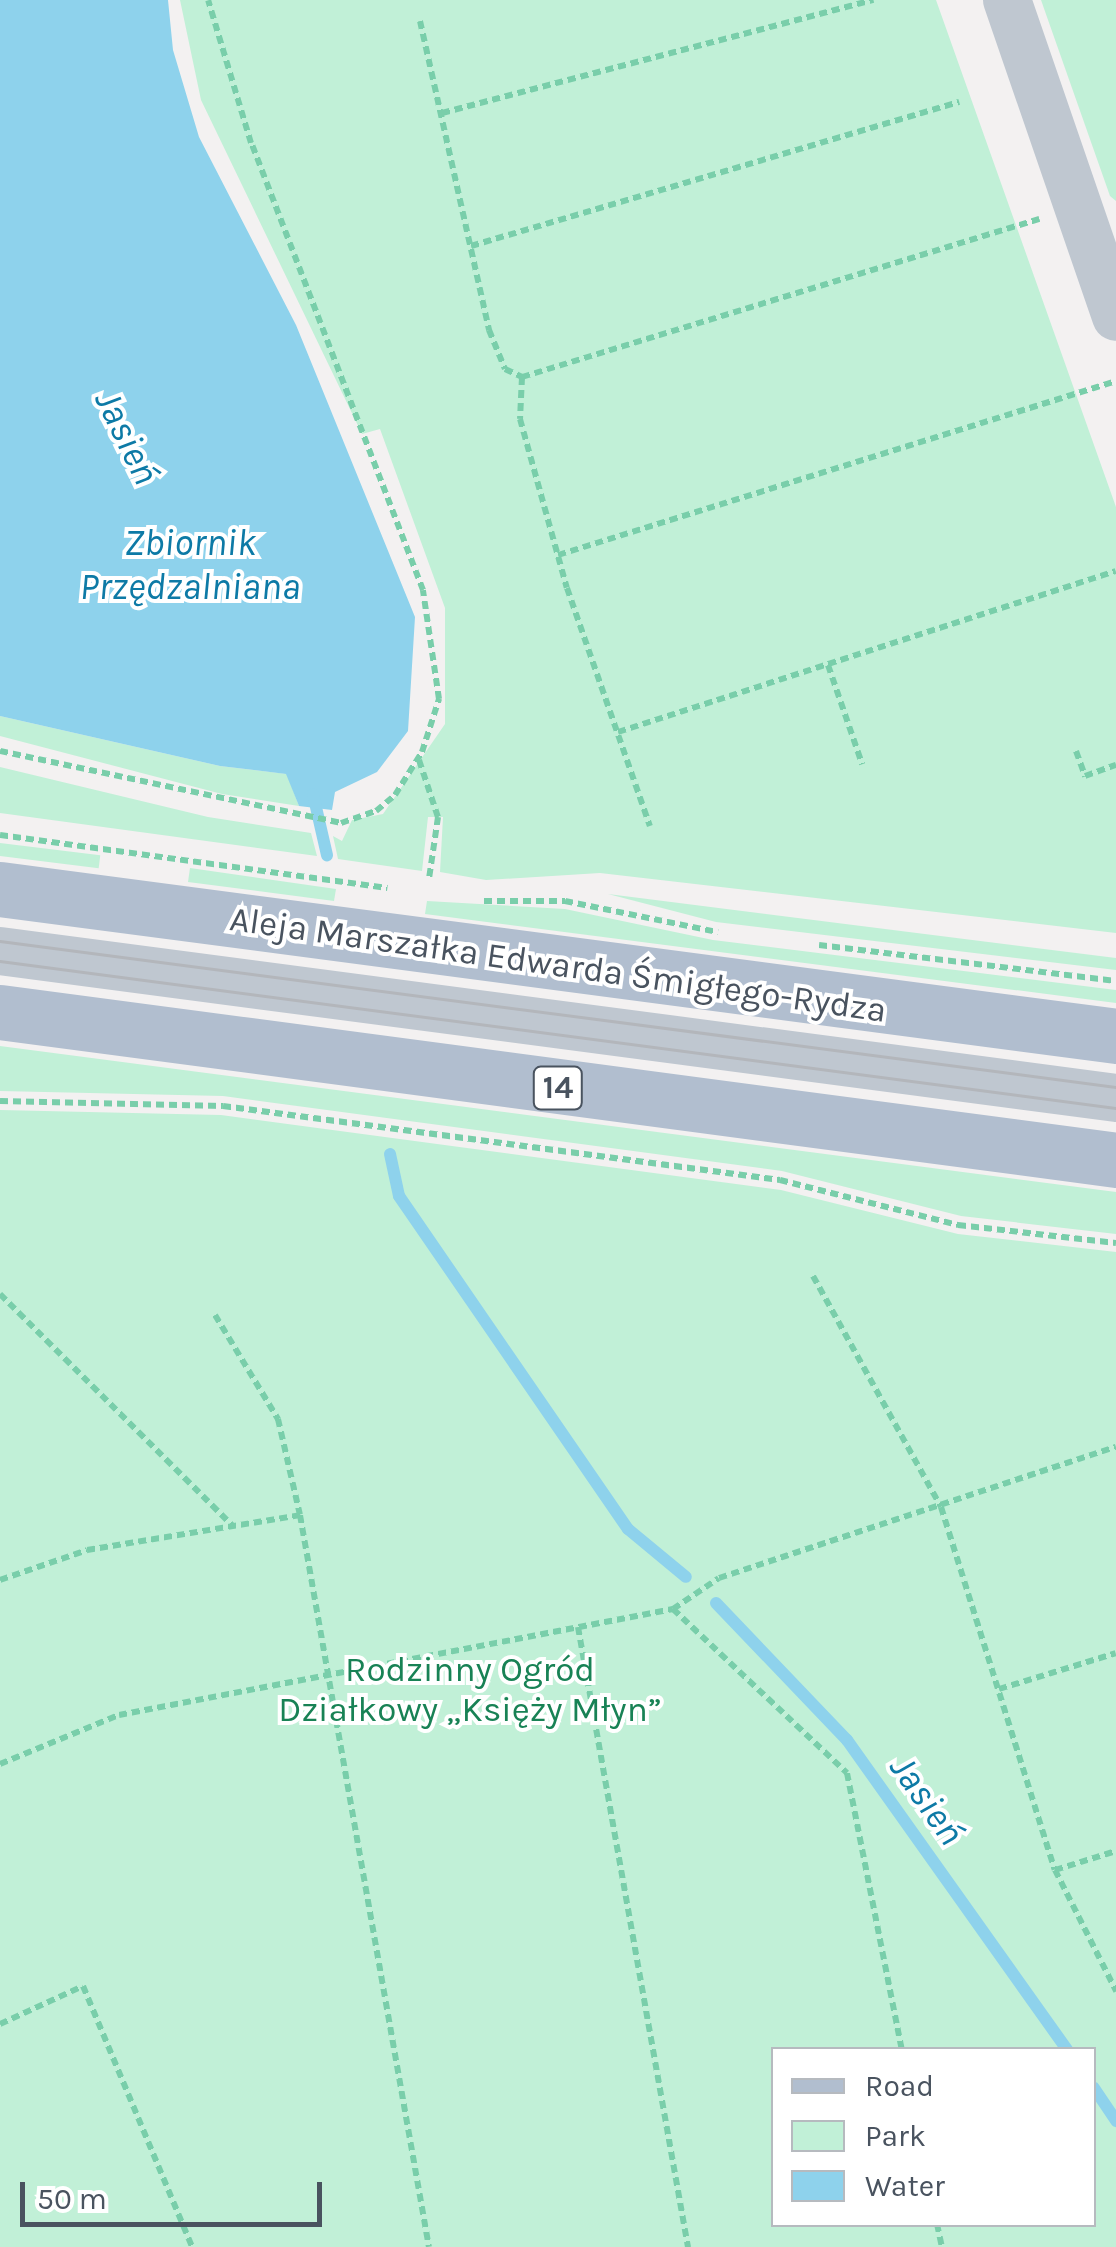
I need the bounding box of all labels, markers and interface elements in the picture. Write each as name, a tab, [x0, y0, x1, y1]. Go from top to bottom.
water label: Jasień	[85, 382, 169, 492]
water label: Zbiornik Przędzalniana	[80, 520, 300, 610]
street label: Aleja Marszałka Edwarda Śmigłego-Rydza	[227, 898, 889, 1032]
road number: 14	[530, 1061, 586, 1115]
park label: Rodzinny Ogród Działkowy „Księży Młyn”	[278, 1649, 662, 1731]
water label: Jasień	[880, 1746, 974, 1854]
legend	[771, 2047, 1096, 2227]
text: Road	[865, 2068, 934, 2104]
text: Park	[865, 2118, 926, 2154]
scale bar	[25, 2162, 328, 2224]
text: Water	[865, 2168, 945, 2204]
text: 50 m	[37, 2181, 107, 2217]

